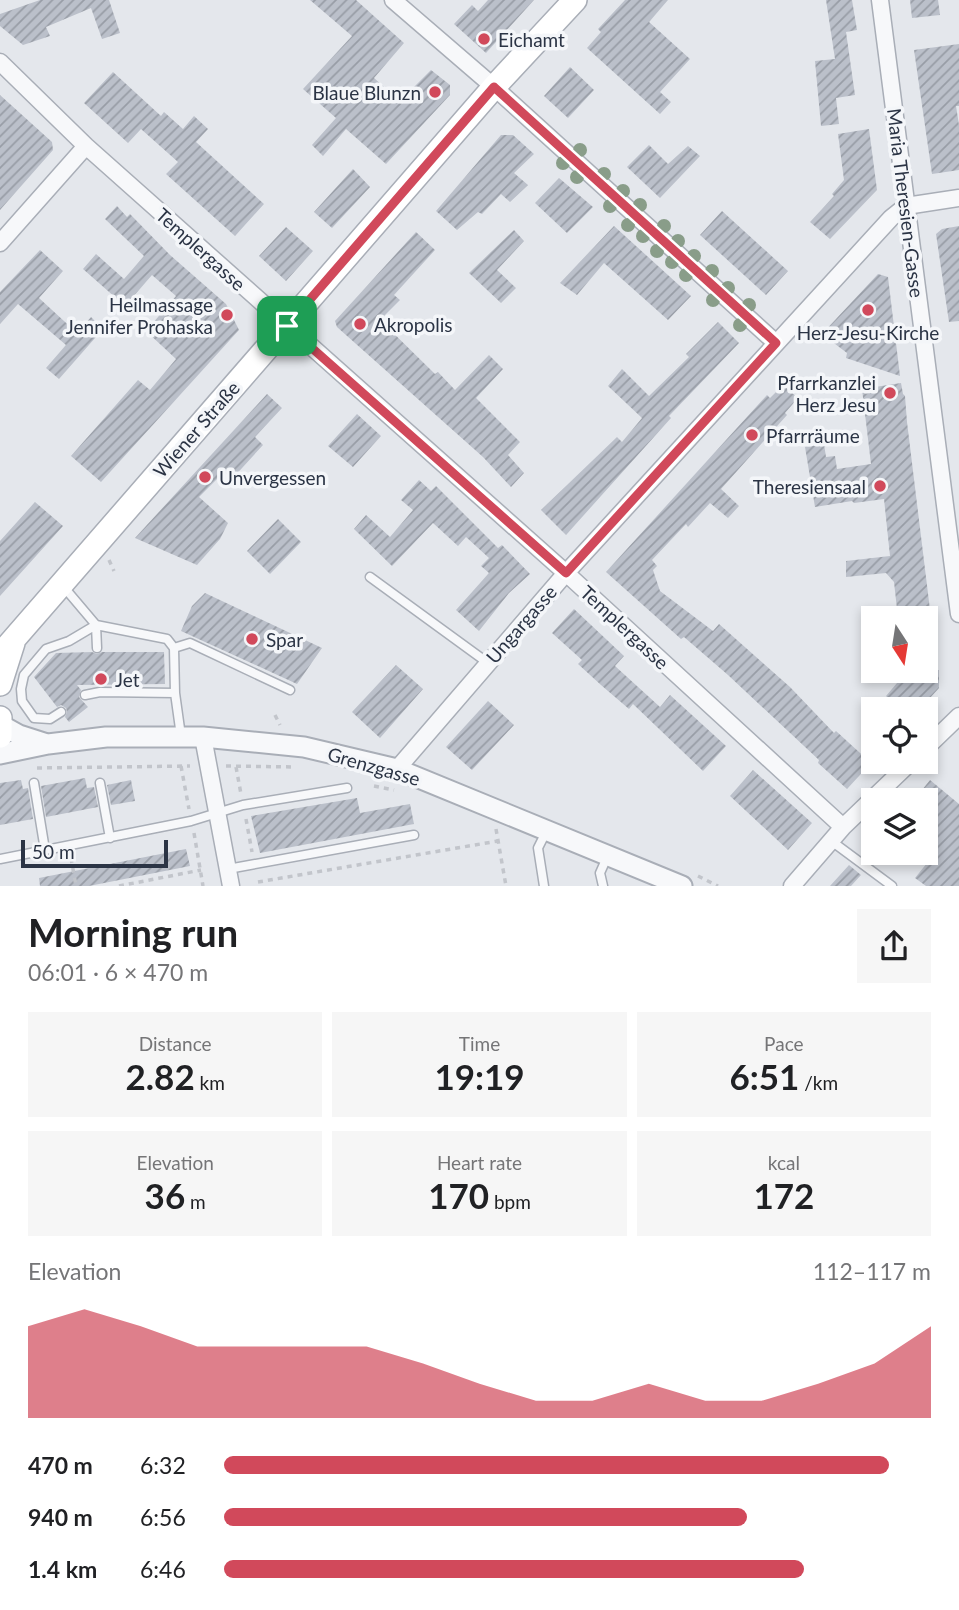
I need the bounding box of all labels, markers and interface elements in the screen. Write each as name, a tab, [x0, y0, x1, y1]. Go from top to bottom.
place label: Eichamt	[498, 28, 565, 51]
marker: Eichamt	[476, 31, 492, 47]
place label: Blaue Blunzn	[313, 81, 421, 104]
marker: Blaue Blunzn	[427, 84, 443, 100]
street label: Maria Theresien-Gasse	[883, 107, 929, 299]
street label: Templergasse	[152, 203, 250, 295]
place label: Heilmassage Jennifer Prohaska	[66, 293, 213, 338]
pin	[257, 296, 317, 356]
marker: Herz-Jesu-Kirche	[860, 302, 876, 318]
marker: Heilmassage Jennifer Prohaska	[219, 307, 235, 323]
icon: arrive	[268, 307, 306, 345]
place label: Akropolis	[374, 313, 452, 336]
marker: Akropolis	[352, 316, 368, 332]
place label: Herz-Jesu-Kirche	[797, 321, 939, 344]
place label: Pfarrkanzlei Herz Jesu	[777, 371, 876, 416]
street label: Wiener Straße	[148, 376, 244, 482]
marker: Pfarrkanzlei Herz Jesu	[882, 385, 898, 401]
place label: Pfarrräume	[766, 424, 860, 447]
marker: Pfarrräume	[744, 427, 760, 443]
place label: Unvergessen	[219, 466, 326, 489]
marker: Unvergessen	[197, 469, 213, 485]
place label: Theresiensaal	[753, 475, 866, 498]
marker: Theresiensaal	[872, 478, 888, 494]
street label: Ungargasse	[481, 580, 561, 668]
street label: Templergasse	[576, 580, 674, 674]
north arrow	[861, 606, 938, 682]
map controls	[861, 606, 938, 865]
place label: Spar	[266, 628, 303, 651]
marker: Spar	[244, 631, 260, 647]
place label: Jet	[115, 668, 140, 691]
marker: Jet	[93, 671, 109, 687]
button: locate	[861, 697, 938, 774]
street label: Grenzgasse	[325, 742, 423, 790]
button: layers	[861, 788, 938, 865]
scale bar	[21, 836, 168, 868]
text: 50 m	[32, 840, 75, 863]
text: Morning run	[28, 909, 238, 955]
button: share	[857, 909, 931, 983]
text: 06:01 · 6 × 470 m	[28, 958, 208, 986]
text: Distance	[139, 1032, 212, 1055]
text: Time	[459, 1032, 500, 1055]
text: Pace	[764, 1032, 804, 1055]
text: 2.82	[125, 1055, 195, 1097]
text: 19:19	[434, 1055, 525, 1097]
text: 6:51	[730, 1055, 799, 1097]
text: km	[195, 1071, 225, 1094]
text: /km	[799, 1071, 838, 1094]
text: Elevation	[137, 1151, 214, 1174]
text: Heart rate	[437, 1151, 522, 1174]
text: kcal	[768, 1151, 800, 1174]
text: 36	[145, 1174, 185, 1216]
text: 170	[428, 1174, 489, 1216]
text: 172	[753, 1174, 814, 1216]
text: m	[185, 1190, 206, 1213]
text: bpm	[489, 1190, 531, 1213]
text: Elevation	[28, 1257, 121, 1285]
text: 112–117 m	[813, 1257, 931, 1285]
text: 470 m	[28, 1451, 93, 1479]
text: 6:32	[140, 1451, 186, 1479]
text: 940 m	[28, 1503, 93, 1531]
text: 6:56	[140, 1503, 186, 1531]
text: 1.4 km	[28, 1555, 97, 1583]
text: 6:46	[140, 1555, 186, 1583]

